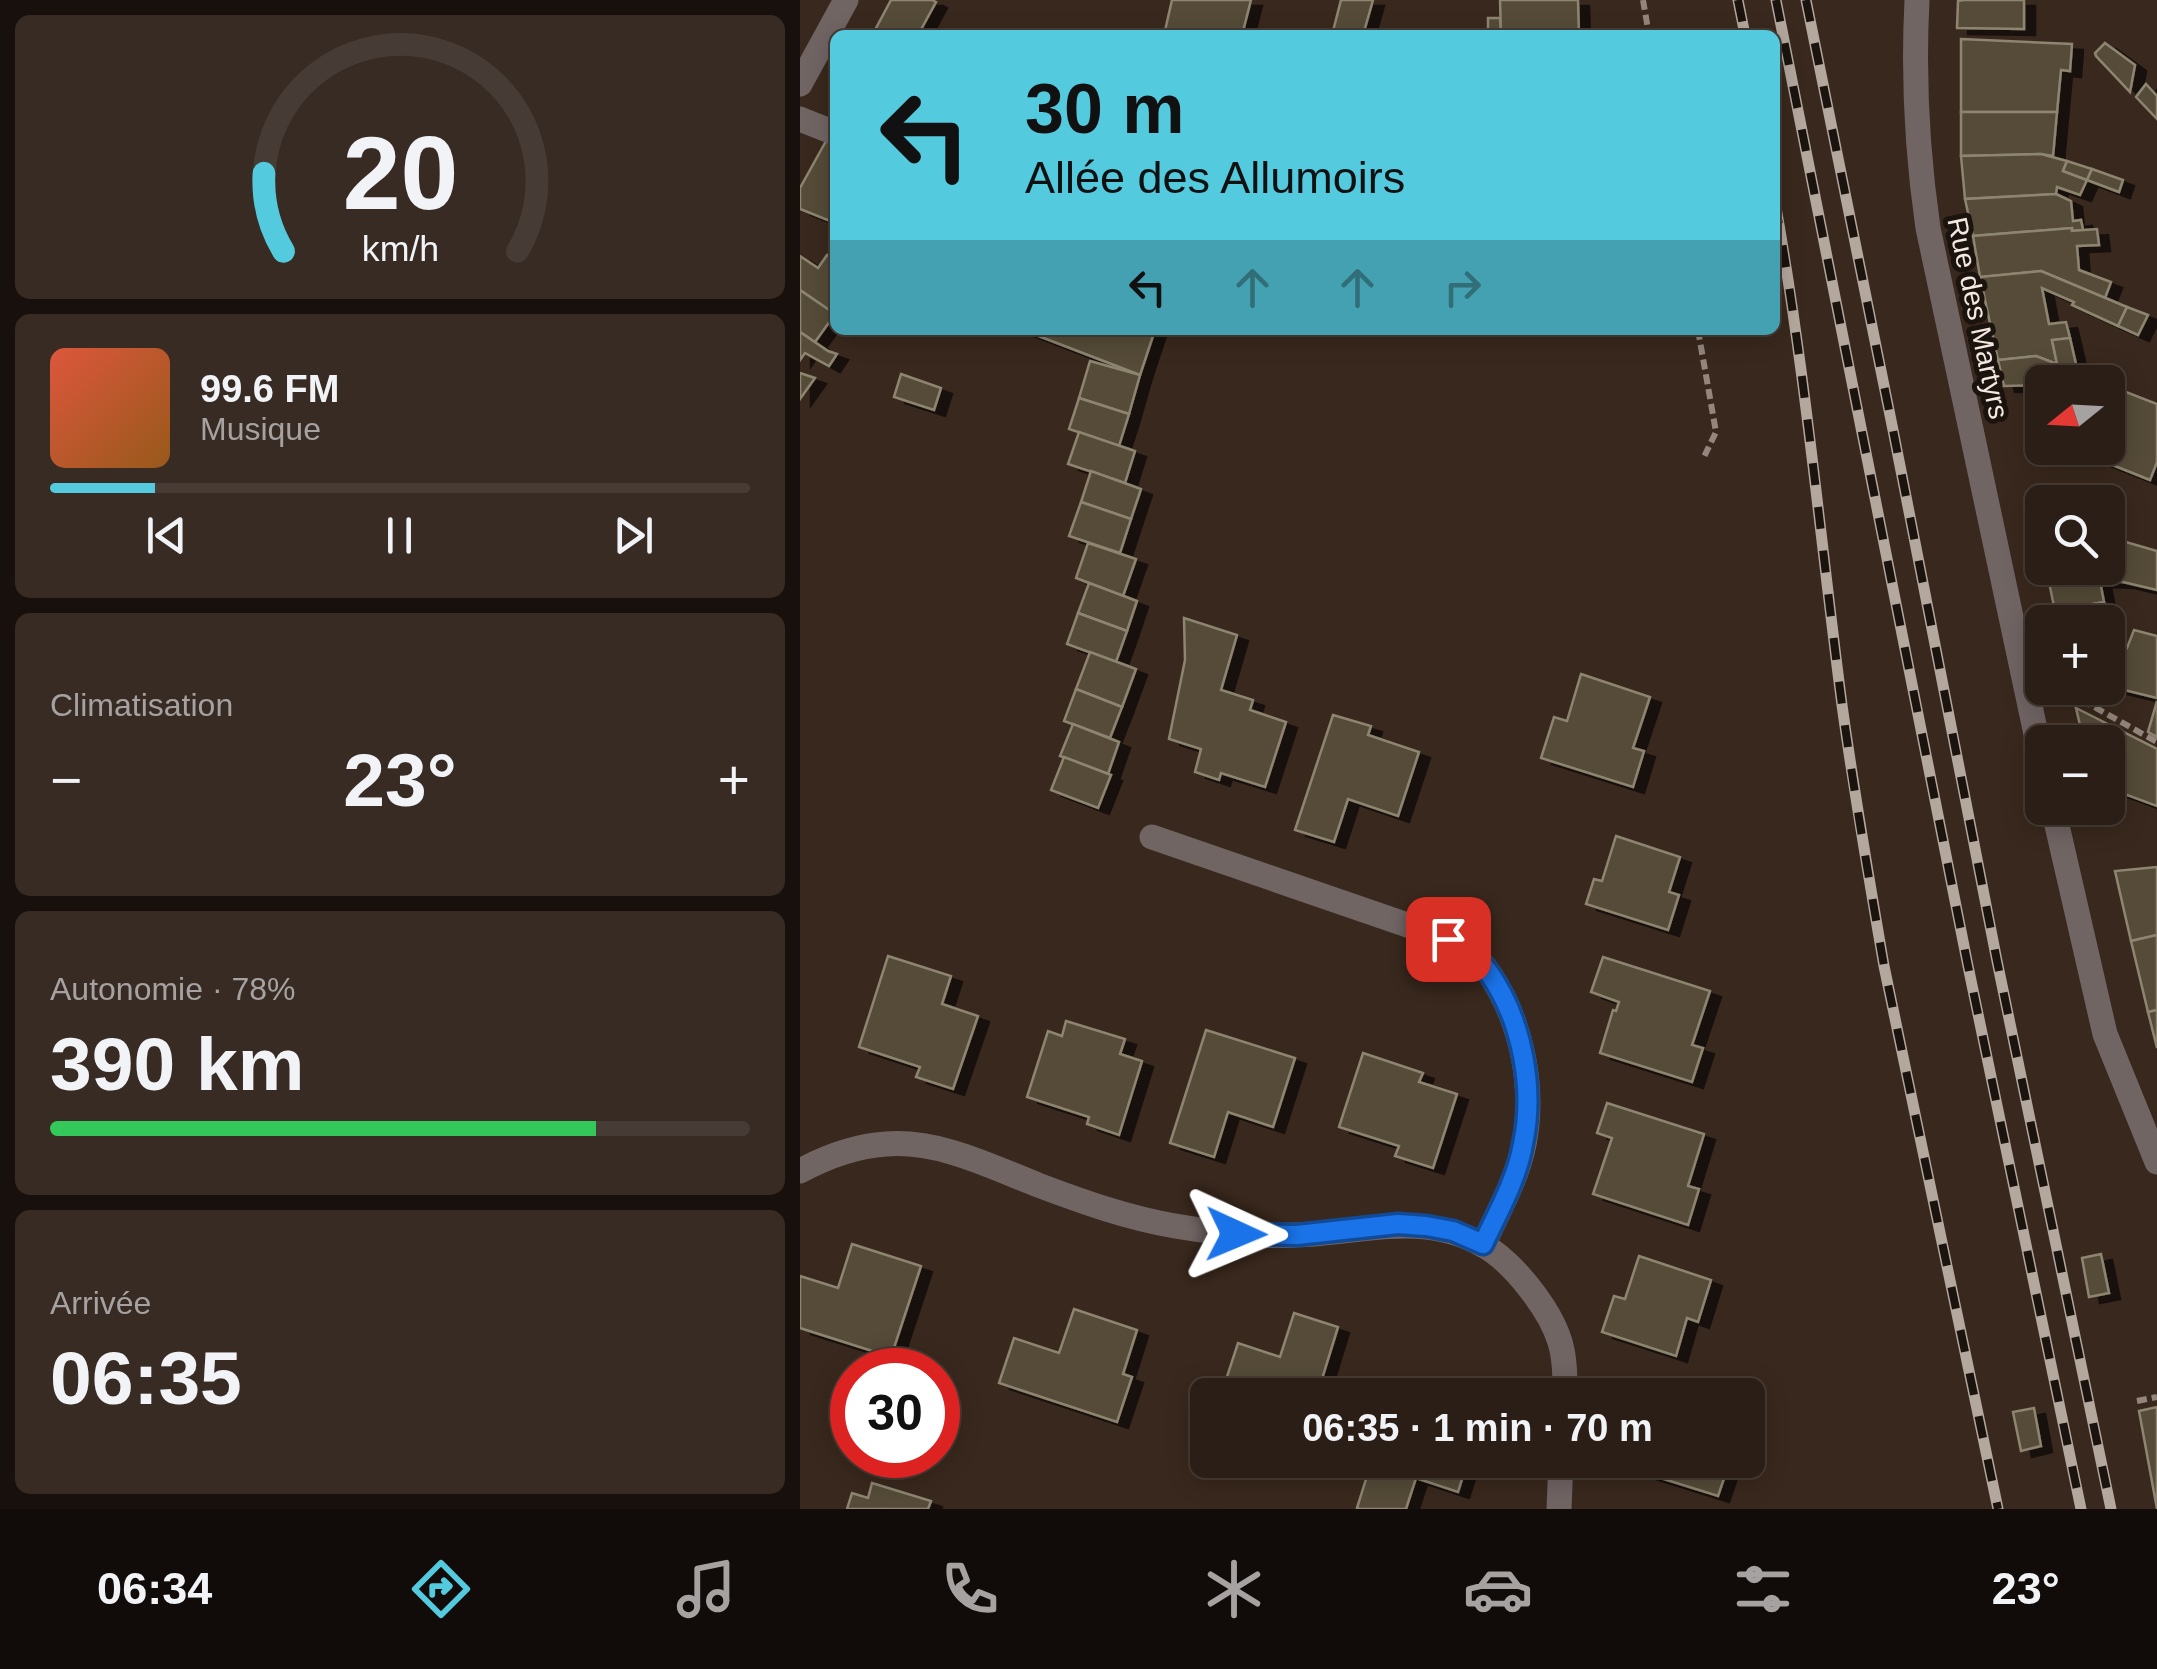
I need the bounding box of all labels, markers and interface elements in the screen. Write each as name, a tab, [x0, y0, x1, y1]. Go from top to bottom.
icon: left	[860, 70, 990, 200]
text: 30 m	[1025, 70, 1185, 148]
text: 20	[342, 115, 458, 231]
text: Allée des Allumoirs	[1025, 152, 1405, 203]
street label: Rue des Martyrs	[1941, 214, 2015, 422]
text: km/h	[361, 229, 439, 269]
icon: left	[1120, 260, 1175, 315]
icon: ahead	[1225, 260, 1280, 315]
icon: ahead	[1330, 260, 1385, 315]
icon: right	[1435, 260, 1490, 315]
north arrow	[2025, 365, 2125, 465]
map controls	[2025, 365, 2125, 825]
text: 99.6 FM	[200, 368, 339, 410]
text: Musique	[200, 411, 321, 447]
button: search	[2025, 485, 2125, 585]
icon: previous	[139, 508, 194, 563]
icon: pause	[372, 508, 427, 563]
icon: next	[606, 508, 661, 563]
button: +	[2025, 605, 2125, 705]
text: Climatisation	[50, 687, 233, 723]
button: −	[2025, 725, 2125, 825]
text: 23°	[343, 738, 457, 822]
text: −	[50, 749, 82, 811]
text: +	[718, 749, 750, 811]
pin	[1406, 897, 1491, 982]
icon: arrive	[1421, 912, 1476, 967]
text: Autonomie · 78%	[50, 971, 295, 1007]
text: 390 km	[50, 1022, 304, 1106]
position arrow	[1184, 1182, 1288, 1286]
text: Arrivée	[50, 1285, 151, 1321]
text: 06:35	[50, 1336, 242, 1420]
speed limit sign: 30	[830, 1348, 960, 1478]
text: 06:35 · 1 min · 70 m	[1302, 1407, 1653, 1449]
icon: directions	[406, 1554, 476, 1624]
icon: music	[671, 1554, 741, 1624]
icon: phone	[935, 1554, 1005, 1624]
icon: climate	[1199, 1554, 1269, 1624]
icon: car	[1463, 1554, 1533, 1624]
icon: filters	[1728, 1554, 1798, 1624]
text: 06:34	[97, 1563, 212, 1614]
text: 23°	[1992, 1563, 2060, 1614]

